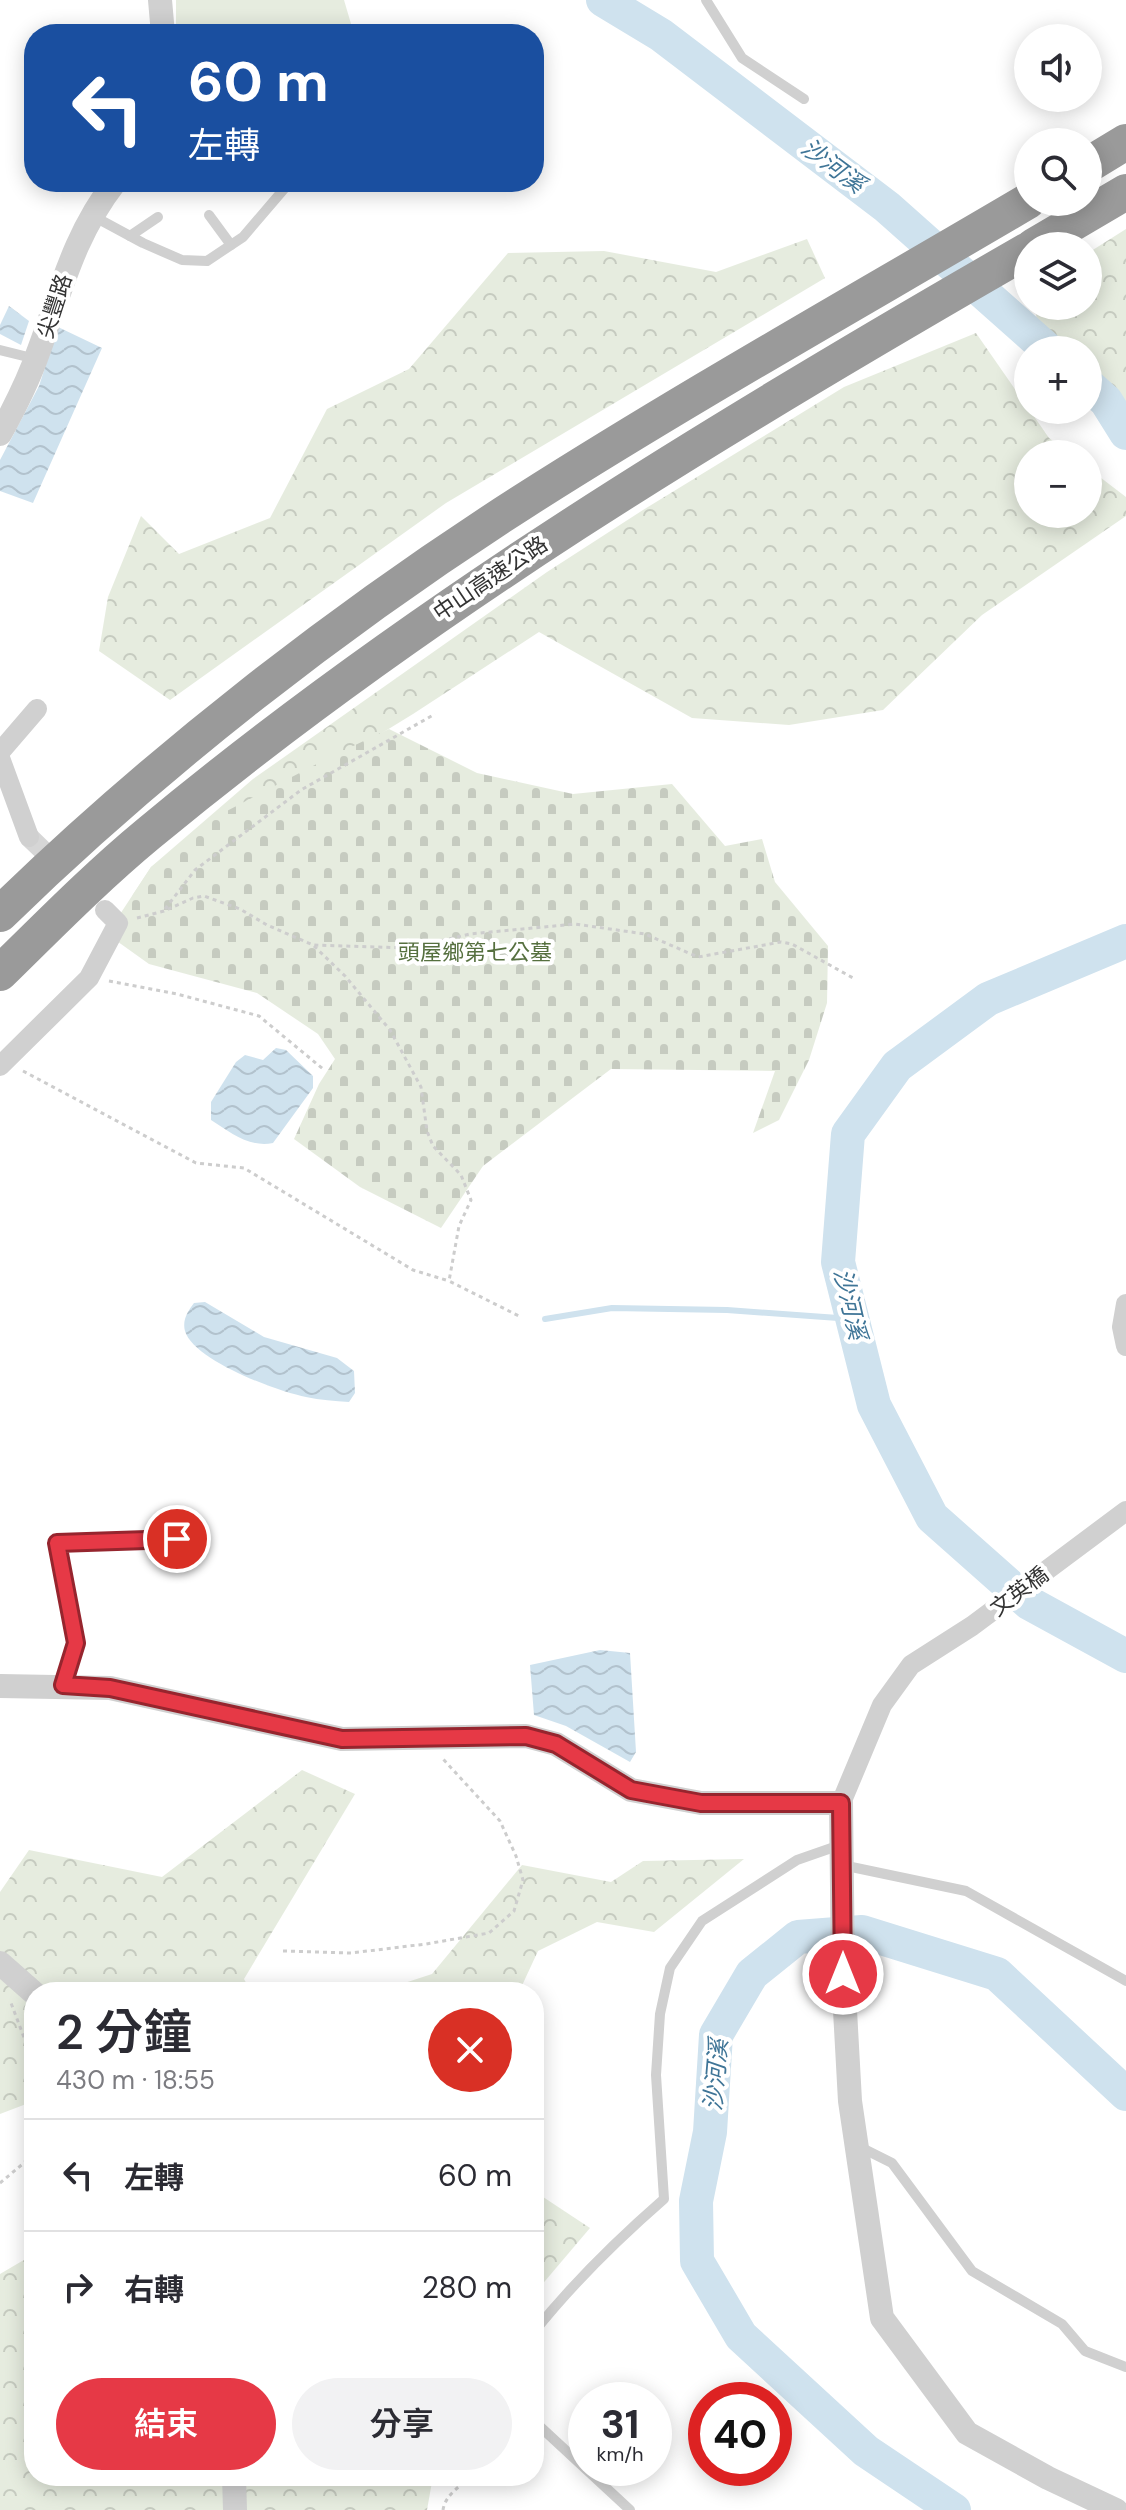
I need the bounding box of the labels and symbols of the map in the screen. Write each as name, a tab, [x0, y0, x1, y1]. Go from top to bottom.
water label: 沙河溪	[795, 132, 874, 201]
street label: 尖豐路	[30, 270, 78, 342]
street label: 中山高速公路	[427, 529, 553, 627]
park label: 頭屋鄉第七公墓	[398, 938, 552, 967]
water label: 沙河溪	[827, 1265, 874, 1345]
pin	[143, 1505, 211, 1573]
street label: 文英橋	[984, 1560, 1054, 1623]
position arrow	[801, 1932, 885, 2016]
water label: 沙河溪	[697, 2035, 734, 2112]
speed limit sign: 40	[688, 2382, 792, 2486]

